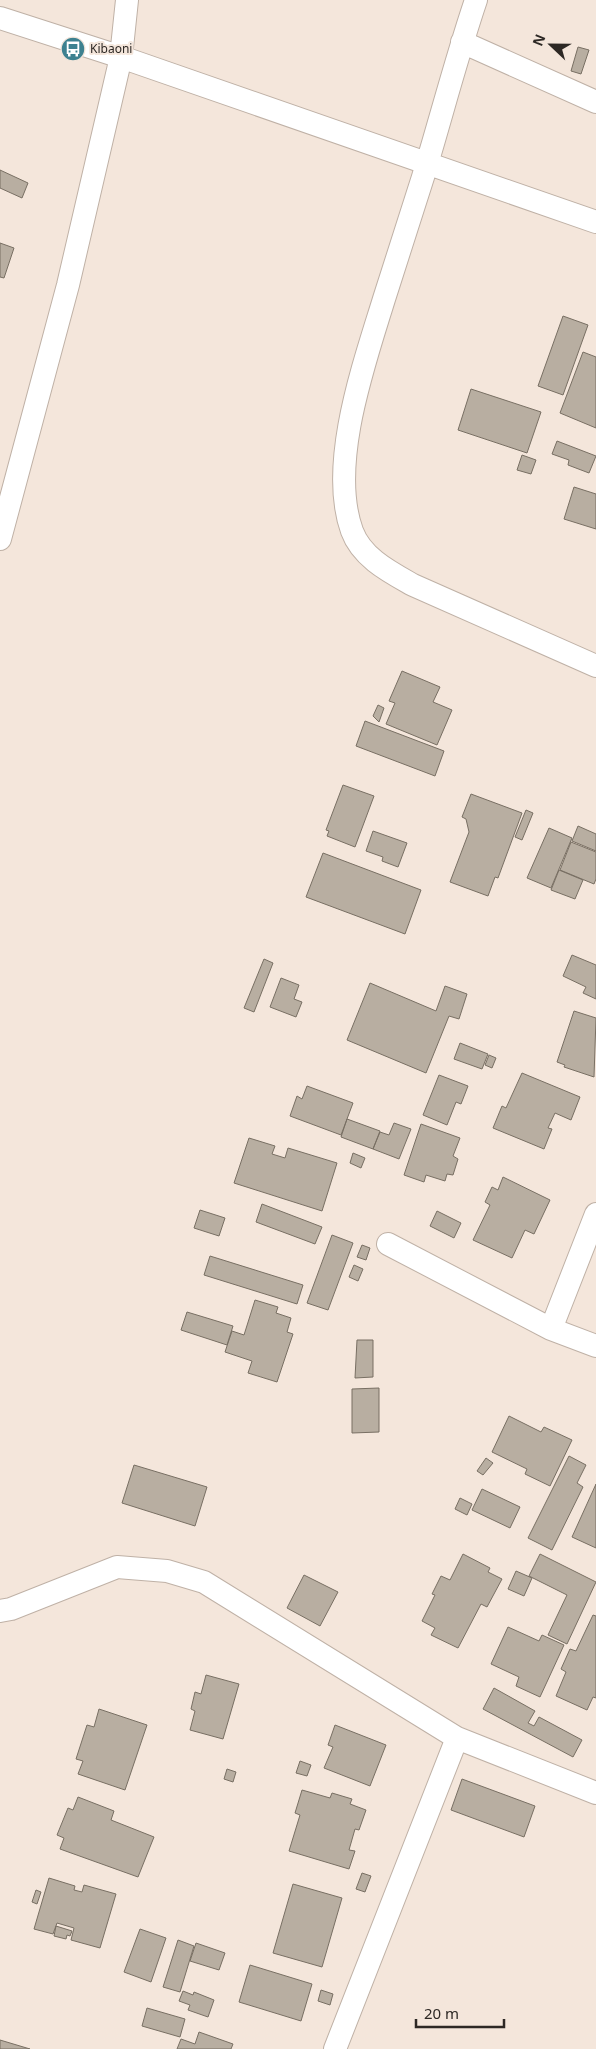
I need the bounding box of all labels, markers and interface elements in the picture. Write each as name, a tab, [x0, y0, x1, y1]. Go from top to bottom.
north arrow	[526, 20, 576, 70]
text: N	[528, 31, 549, 49]
bus stop icon: Kibaoni	[60, 36, 86, 62]
place label: Kibaoni	[90, 40, 132, 57]
scale bar	[416, 1996, 504, 2028]
text: 20 m	[424, 2003, 459, 2023]

